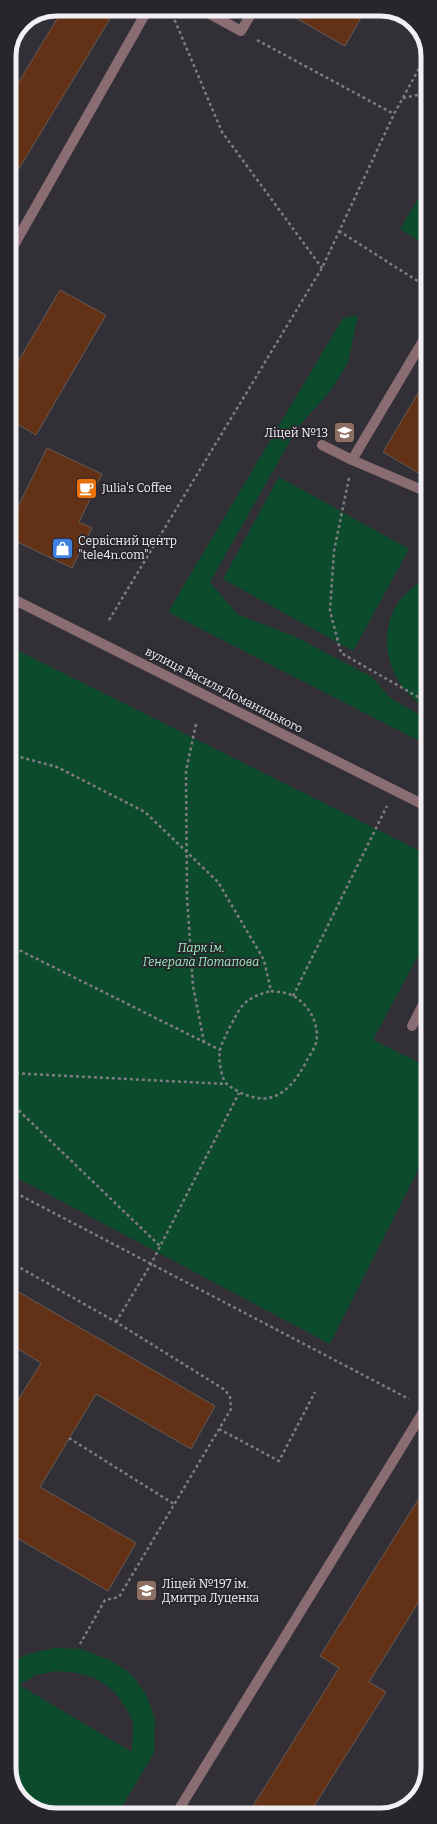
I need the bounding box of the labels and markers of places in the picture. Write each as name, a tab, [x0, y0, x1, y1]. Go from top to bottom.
school or university icon: Ліцей №13	[331, 420, 357, 446]
place label: Ліцей №13	[264, 426, 328, 440]
cafe icon: Julia's Coffee	[74, 475, 100, 501]
place label: Julia's Coffee	[101, 481, 172, 495]
place label: Сервісний центр "tele4n.com"	[78, 534, 177, 562]
shop icon: Сервісний центр "tele4n.com"	[50, 535, 76, 561]
place label: Ліцей №197 ім. Дмитра Луценка	[162, 1577, 260, 1605]
school or university icon: Ліцей №197 ім. Дмитра Луценка	[133, 1578, 159, 1604]

